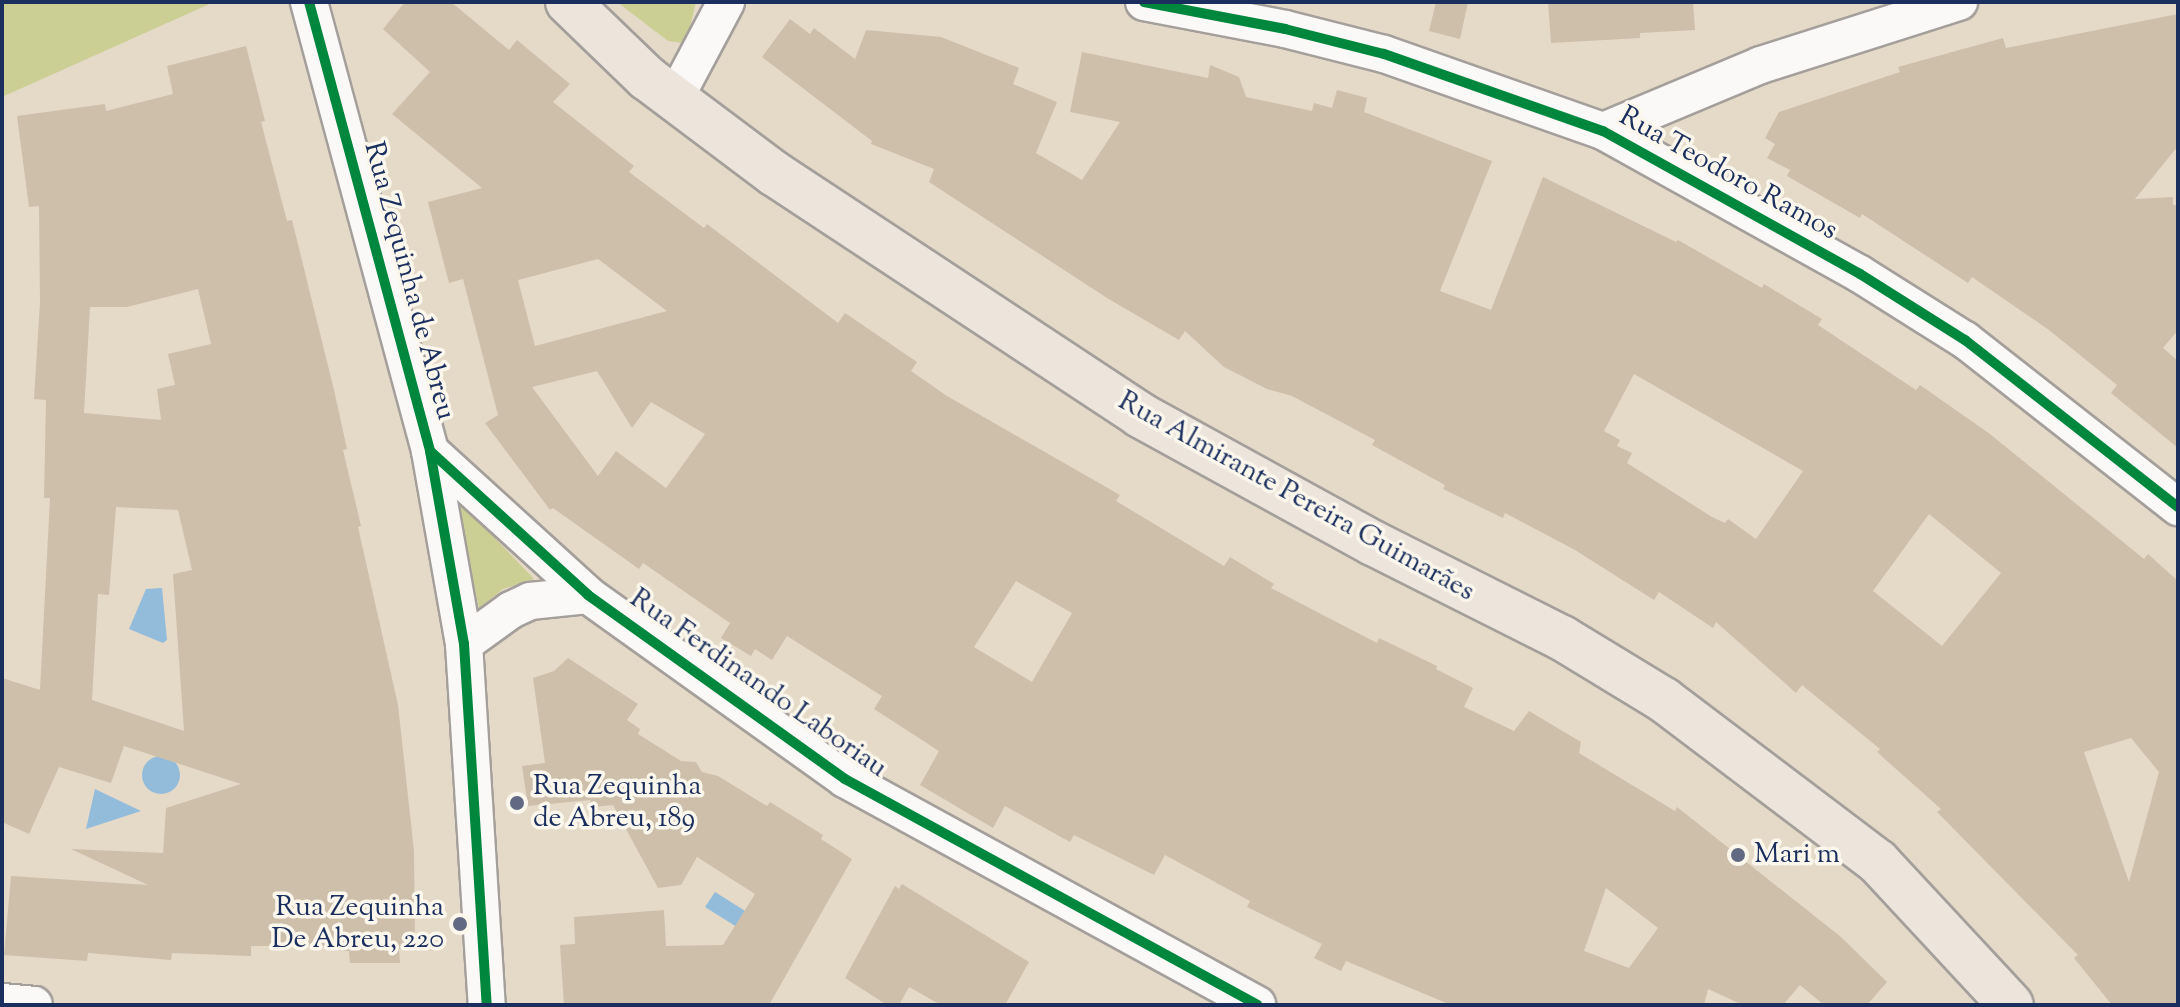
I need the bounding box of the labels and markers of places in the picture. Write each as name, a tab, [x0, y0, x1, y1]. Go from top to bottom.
place label: Rua Zequinha de Abreu, 189	[533, 770, 701, 836]
marker: Rua Zequinha de Abreu, 189	[508, 794, 526, 812]
place label: Mari m	[1754, 838, 1840, 872]
marker: Mari m	[1729, 846, 1747, 864]
place label: Rua Zequinha De Abreu, 220	[271, 891, 444, 957]
marker: Rua Zequinha De Abreu, 220	[451, 915, 469, 933]

